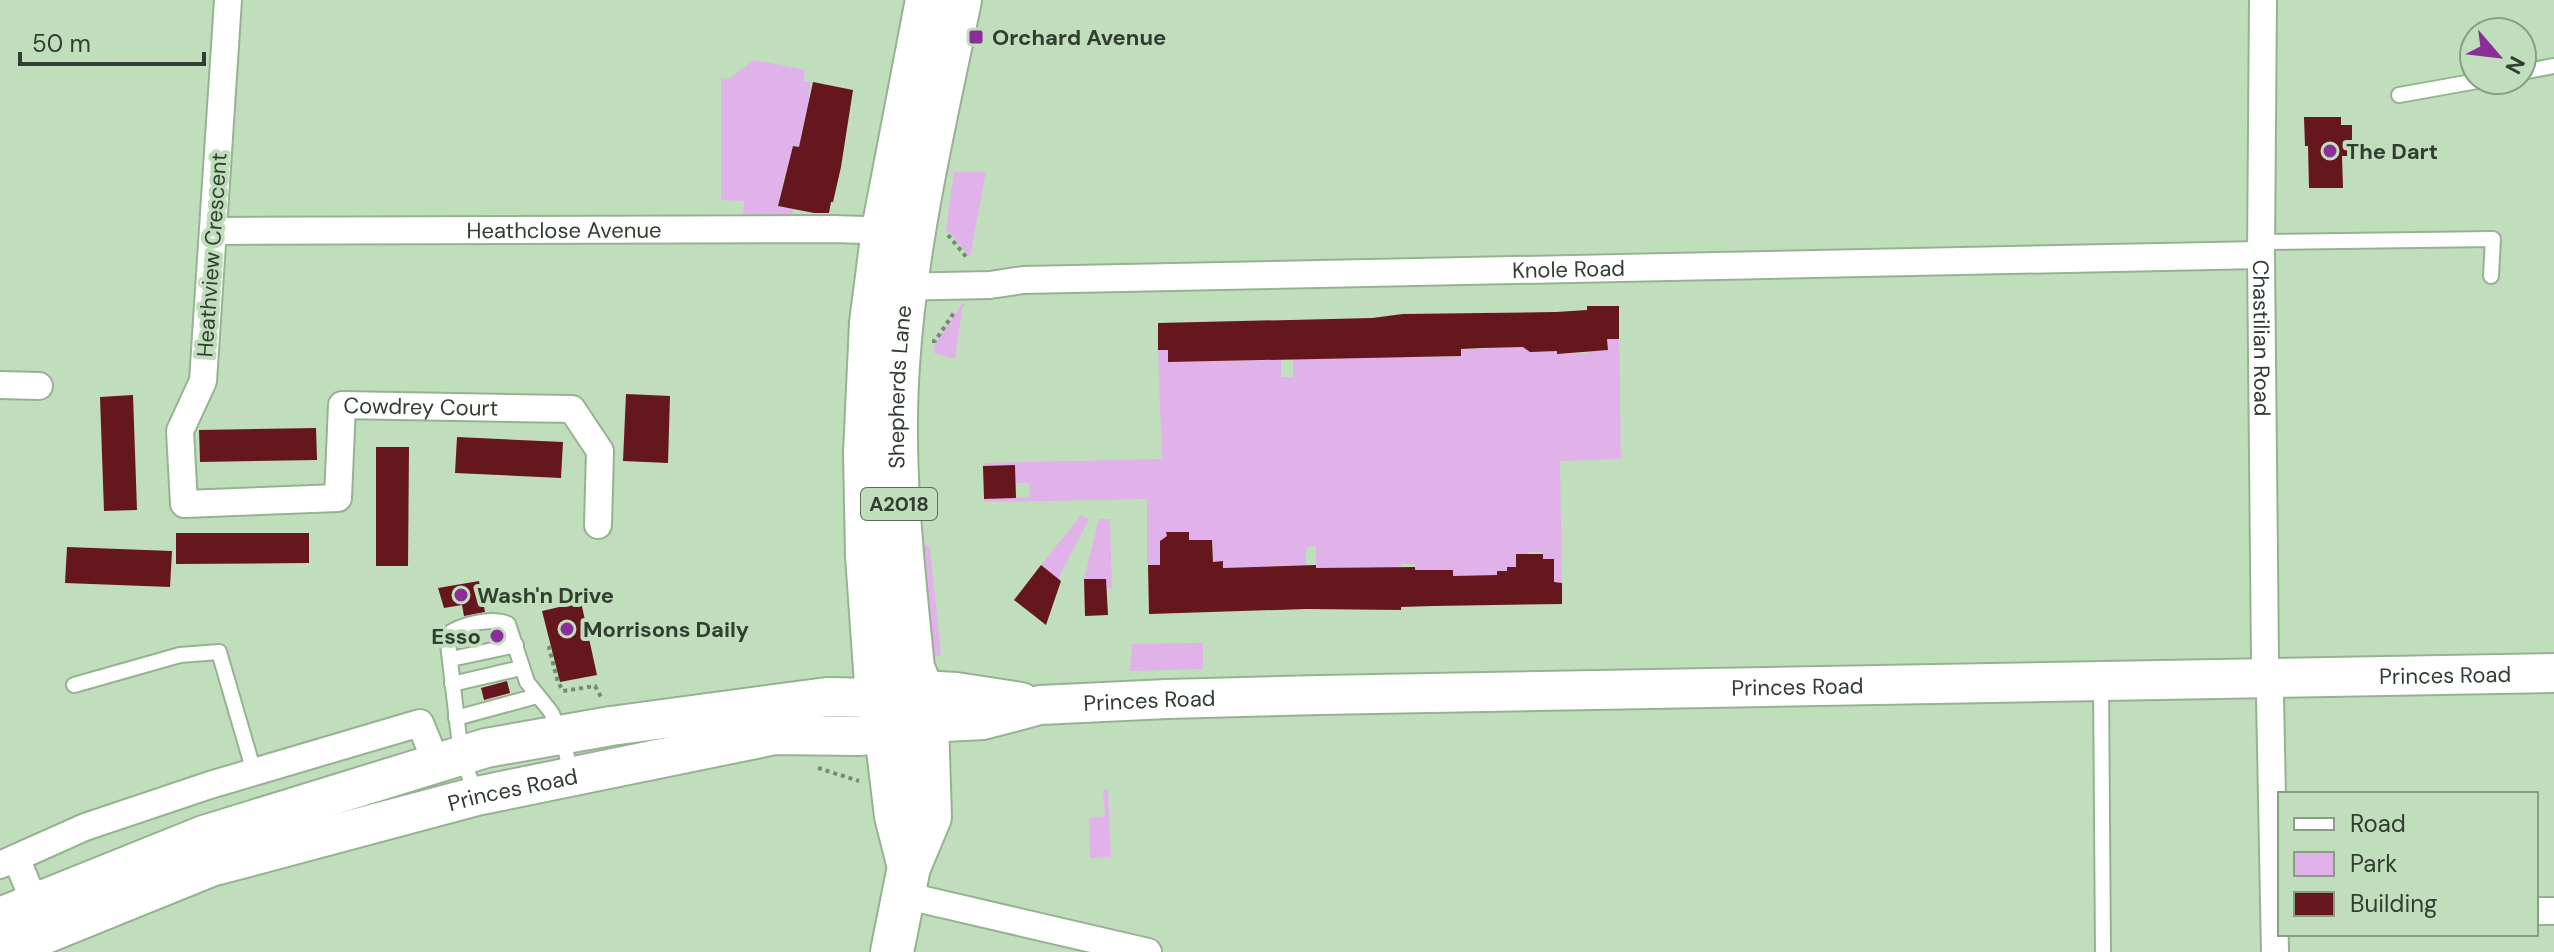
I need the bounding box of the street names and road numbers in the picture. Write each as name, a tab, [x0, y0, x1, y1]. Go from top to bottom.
street label: Heathview Crescent	[190, 152, 234, 358]
street label: Heathclose Avenue	[466, 215, 662, 245]
street label: Knole Road	[1512, 253, 1625, 285]
street label: Chastilian Road	[2247, 259, 2277, 417]
street label: Shepherds Lane	[881, 304, 918, 469]
street label: Cowdrey Court	[343, 391, 498, 422]
road number: A2018	[861, 488, 937, 520]
street label: Princes Road	[2379, 659, 2511, 691]
street label: Princes Road	[1731, 671, 1864, 702]
street label: Princes Road	[1083, 683, 1216, 717]
street label: Princes Road	[444, 761, 580, 818]

